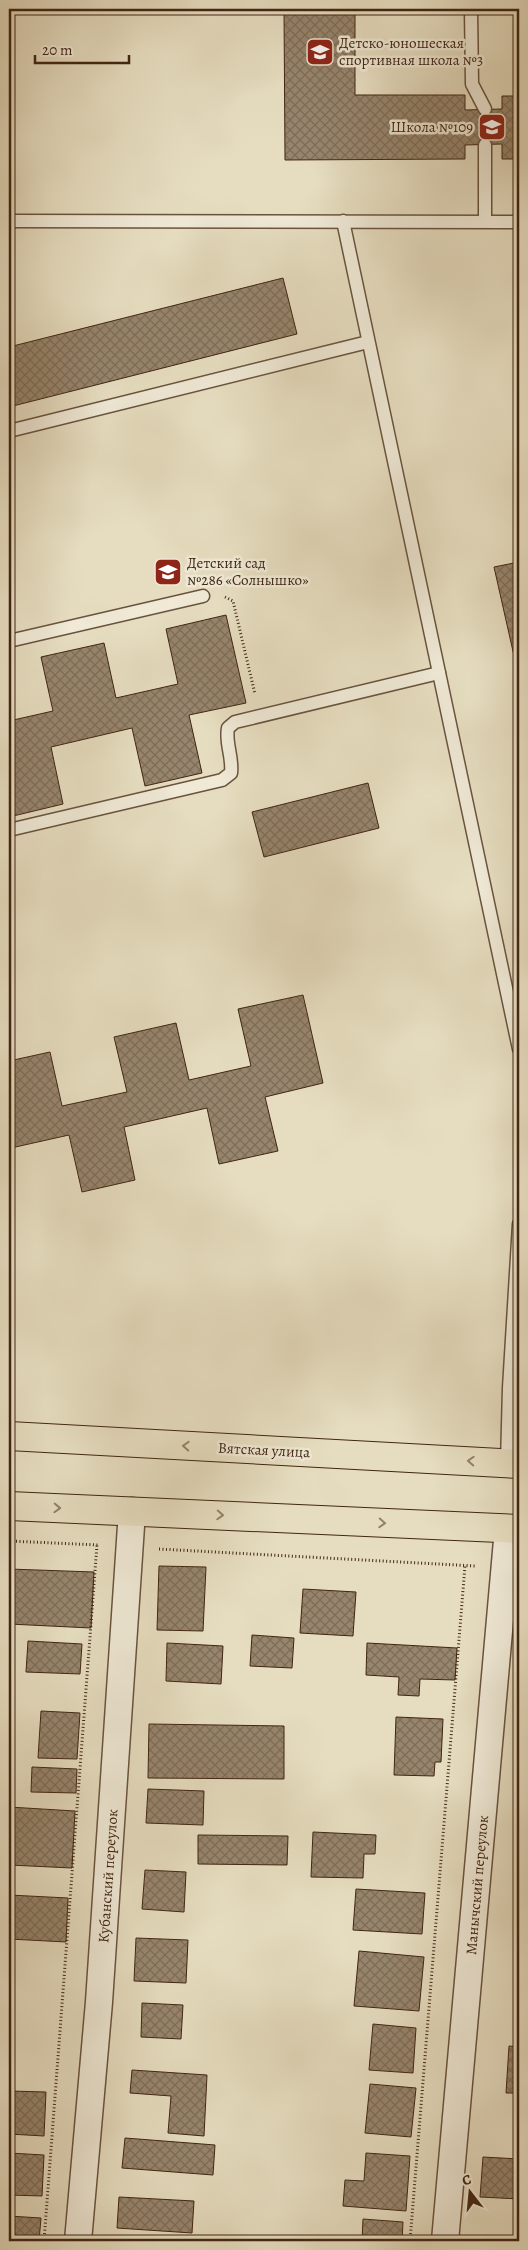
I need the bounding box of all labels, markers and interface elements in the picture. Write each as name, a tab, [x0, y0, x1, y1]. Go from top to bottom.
scale bar	[35, 32, 129, 64]
place label: Детско-юношеская спортивная школа №3	[339, 33, 483, 70]
school or university icon: Детско-юношеская спортивная школа №3	[305, 37, 335, 67]
text: 20 m	[42, 40, 73, 60]
school or university icon: Школа №109	[477, 112, 507, 142]
place label: Школа №109	[391, 117, 473, 137]
place label: Детский сад №286 «Солнышко»	[187, 553, 309, 590]
school or university icon: Детский сад №286 «Солнышко»	[153, 557, 183, 587]
street label: Вятская улица	[217, 1438, 311, 1462]
one-way arrow	[182, 1440, 190, 1451]
one-way arrow	[466, 1456, 474, 1467]
one-way arrow	[54, 1503, 62, 1513]
one-way arrow	[216, 1509, 224, 1520]
one-way arrow	[378, 1517, 386, 1528]
street label: Кубанский переулок	[93, 1808, 123, 1944]
street label: Манычский переулок	[461, 1814, 493, 1956]
north arrow	[446, 2168, 496, 2218]
text: С	[460, 2170, 474, 2190]

